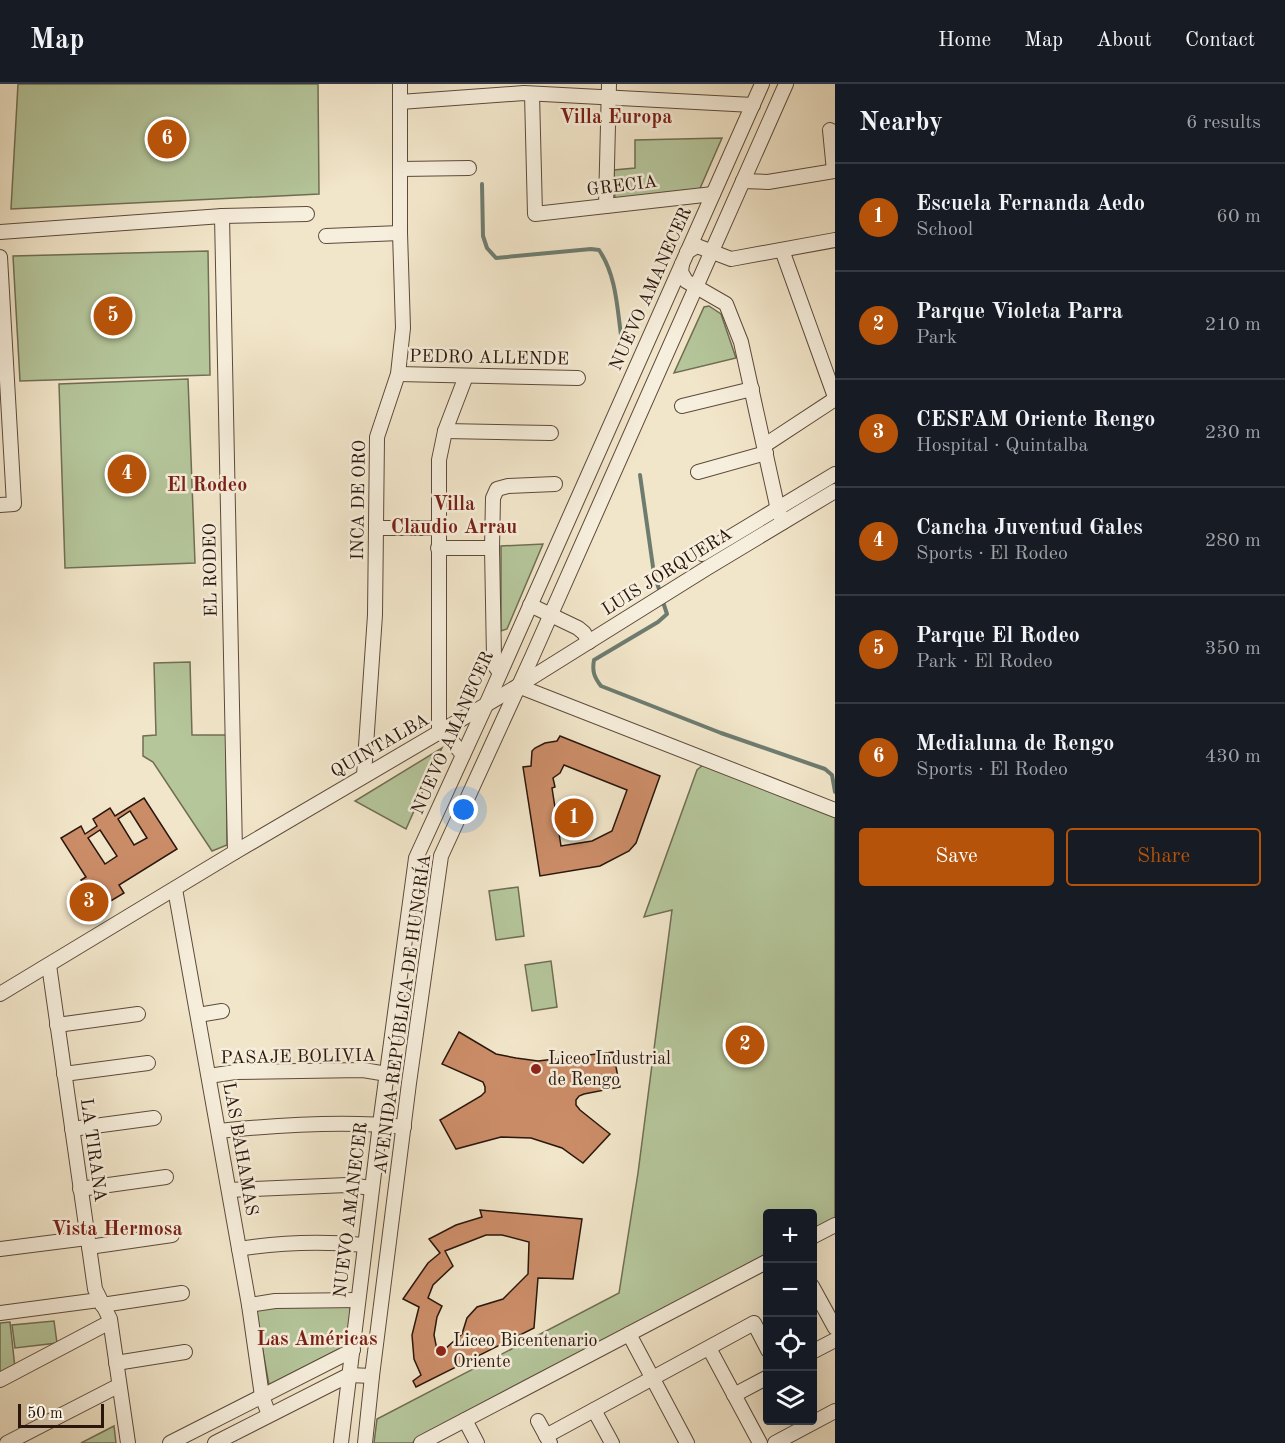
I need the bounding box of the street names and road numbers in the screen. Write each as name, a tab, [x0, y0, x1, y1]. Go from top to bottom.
street label: GRECIA	[586, 173, 659, 199]
street label: NUEVO AMANECER	[607, 204, 695, 373]
street label: PEDRO ALLENDE	[409, 348, 569, 368]
street label: INCA DE ORO	[349, 440, 369, 560]
street label: EL RODEO	[201, 523, 221, 617]
street label: LUIS JORQUERA	[599, 525, 735, 619]
street label: NUEVO AMANECER	[409, 648, 497, 817]
street label: QUINTALBA	[328, 711, 432, 781]
street label: AVENIDA REPÚBLICA DE HUNGRÍA	[367, 852, 434, 1175]
street label: PASAJE BOLIVIA	[220, 1047, 376, 1067]
street label: LAS BAHAMAS	[219, 1081, 261, 1217]
street label: LA TIRANA	[77, 1097, 109, 1203]
street label: NUEVO AMANECER	[331, 1121, 371, 1299]

